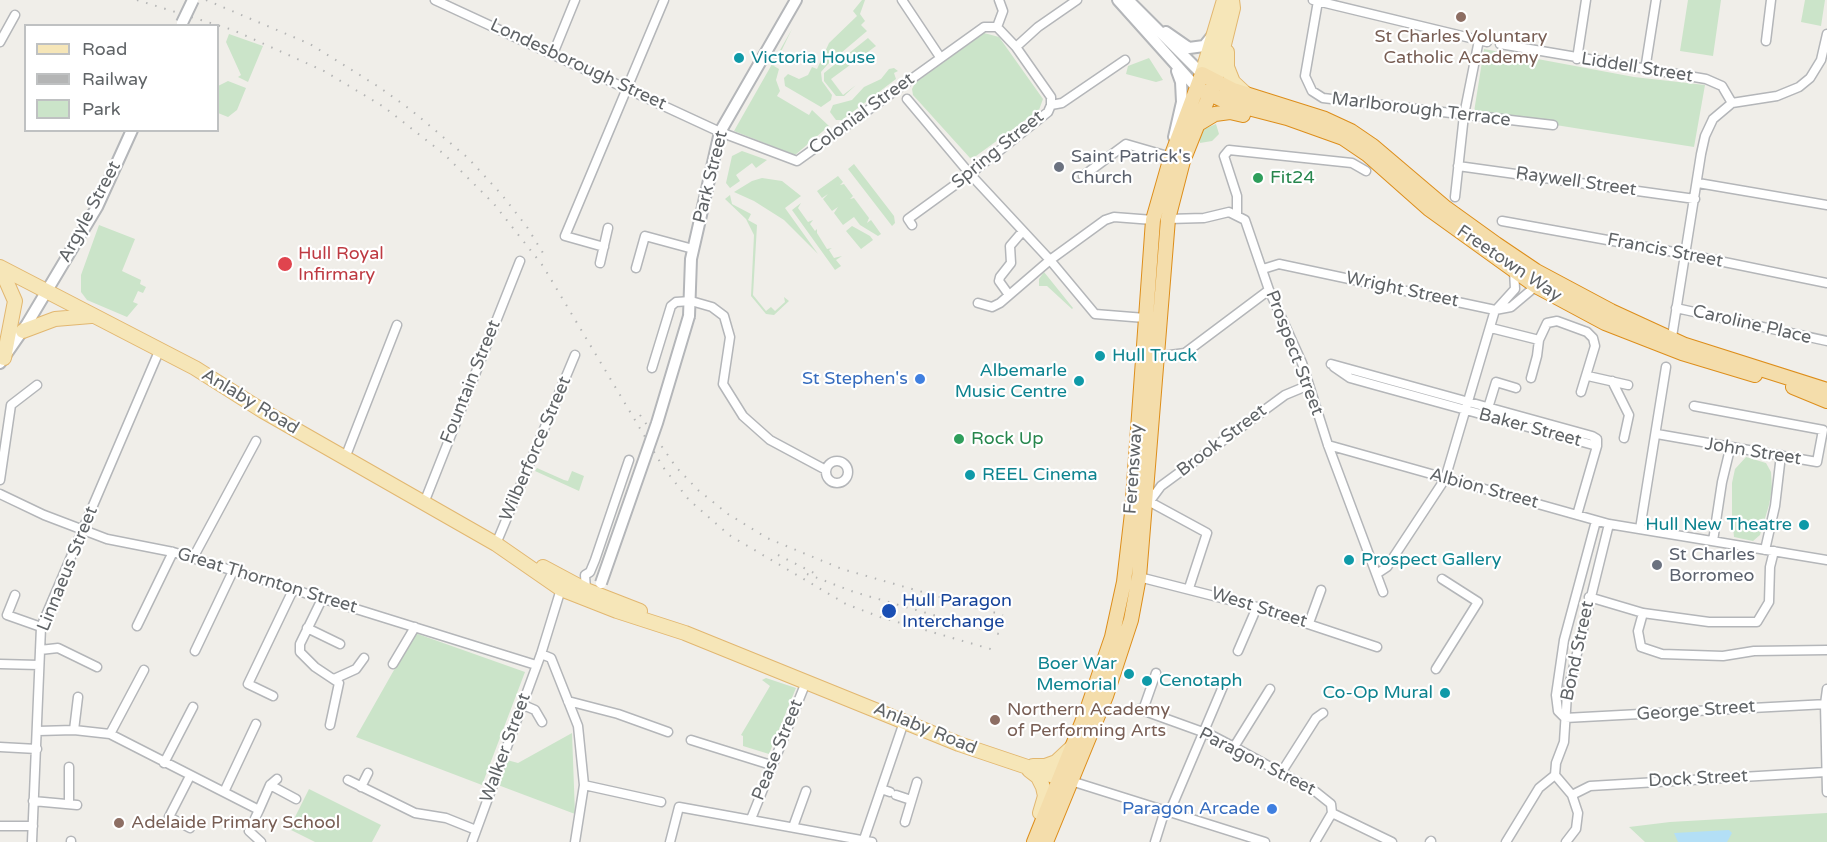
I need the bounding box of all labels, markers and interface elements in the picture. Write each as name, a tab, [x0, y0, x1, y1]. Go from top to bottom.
marker: St Charles Voluntary Catholic Academy	[1454, 10, 1468, 24]
street label: Londesborough Street	[487, 15, 669, 115]
legend	[24, 24, 219, 132]
place label: St Charles Voluntary Catholic Academy	[1375, 26, 1547, 68]
text: Road	[82, 38, 127, 60]
place label: Victoria House	[751, 47, 875, 69]
street label: Liddell Street	[1580, 49, 1694, 87]
marker: Victoria House	[732, 51, 746, 65]
text: Railway	[82, 68, 148, 90]
street label: Colonial Street	[805, 69, 919, 159]
street label: Marlborough Terrace	[1330, 88, 1512, 132]
text: Park	[82, 98, 120, 120]
street label: Spring Street	[948, 106, 1048, 194]
street label: Park Street	[689, 129, 733, 225]
place label: Saint Patrick's Church	[1071, 146, 1191, 188]
street label: Argyle Street	[54, 158, 126, 266]
marker: Saint Patrick's Church	[1052, 160, 1066, 174]
street label: Raywell Street	[1514, 163, 1638, 201]
place label: Fit24	[1270, 167, 1315, 189]
marker: Fit24	[1251, 171, 1265, 185]
street label: Freetown Way	[1452, 221, 1566, 307]
street label: Francis Street	[1605, 229, 1725, 273]
place label: Hull Royal Infirmary	[298, 243, 384, 286]
marker: Hull Royal Infirmary	[276, 255, 294, 273]
street label: Wright Street	[1344, 268, 1460, 312]
street label: Prospect Street	[1260, 287, 1328, 419]
street label: Caroline Place	[1690, 301, 1814, 349]
street label: Fountain Street	[436, 317, 506, 447]
place label: Hull Truck	[1112, 345, 1197, 367]
marker: Hull Truck	[1093, 349, 1107, 363]
place label: Albemarle Music Centre	[955, 360, 1067, 403]
street label: Anlaby Road	[197, 364, 303, 440]
place label: St Stephen's	[802, 368, 908, 390]
marker: St Stephen's	[913, 372, 927, 386]
street label: Wilberforce Street	[496, 373, 576, 525]
marker: Albemarle Music Centre	[1072, 374, 1086, 388]
street label: Brook Street	[1173, 400, 1271, 482]
street label: Baker Street	[1476, 404, 1584, 452]
street label: Ferensway	[1120, 423, 1148, 515]
place label: Rock Up	[971, 428, 1044, 450]
marker: Rock Up	[952, 432, 966, 446]
street label: John Street	[1703, 434, 1803, 470]
place label: REEL Cinema	[982, 464, 1098, 486]
street label: Albion Street	[1427, 464, 1541, 514]
marker: REEL Cinema	[963, 468, 977, 482]
street label: Linnaeus Street	[33, 503, 103, 635]
place label: Hull New Theatre	[1645, 514, 1792, 536]
marker: Hull New Theatre	[1797, 518, 1811, 532]
street label: Great Thornton Street	[174, 543, 360, 619]
place label: St Charles Borromeo	[1669, 544, 1755, 586]
place label: Prospect Gallery	[1361, 549, 1501, 571]
marker: Prospect Gallery	[1342, 553, 1356, 567]
marker: St Charles Borromeo	[1650, 558, 1664, 572]
street label: West Street	[1208, 583, 1310, 633]
place label: Hull Paragon Interchange	[902, 590, 1012, 632]
street label: Bond Street	[1557, 599, 1599, 703]
marker: Hull Paragon Interchange	[880, 602, 898, 620]
place label: Boer War Memorial	[1036, 653, 1117, 696]
marker: Boer War Memorial	[1122, 667, 1136, 681]
place label: Cenotaph	[1159, 670, 1243, 692]
marker: Cenotaph	[1140, 674, 1154, 688]
place label: Co-Op Mural	[1322, 682, 1433, 704]
marker: Co-Op Mural	[1438, 686, 1452, 700]
street label: Walker Street	[476, 690, 536, 806]
street label: Pease Street	[748, 696, 808, 804]
street label: George Street	[1636, 696, 1756, 726]
street label: Anlaby Road	[870, 698, 980, 760]
place label: Northern Academy of Performing Arts	[1007, 699, 1170, 742]
marker: Northern Academy of Performing Arts	[988, 713, 1002, 727]
street label: Paragon Street	[1195, 723, 1319, 801]
street label: Dock Street	[1648, 766, 1748, 792]
place label: Paragon Arcade	[1122, 798, 1260, 820]
marker: Paragon Arcade	[1265, 802, 1279, 816]
place label: Adelaide Primary School	[131, 812, 340, 834]
marker: Adelaide Primary School	[112, 816, 126, 830]

